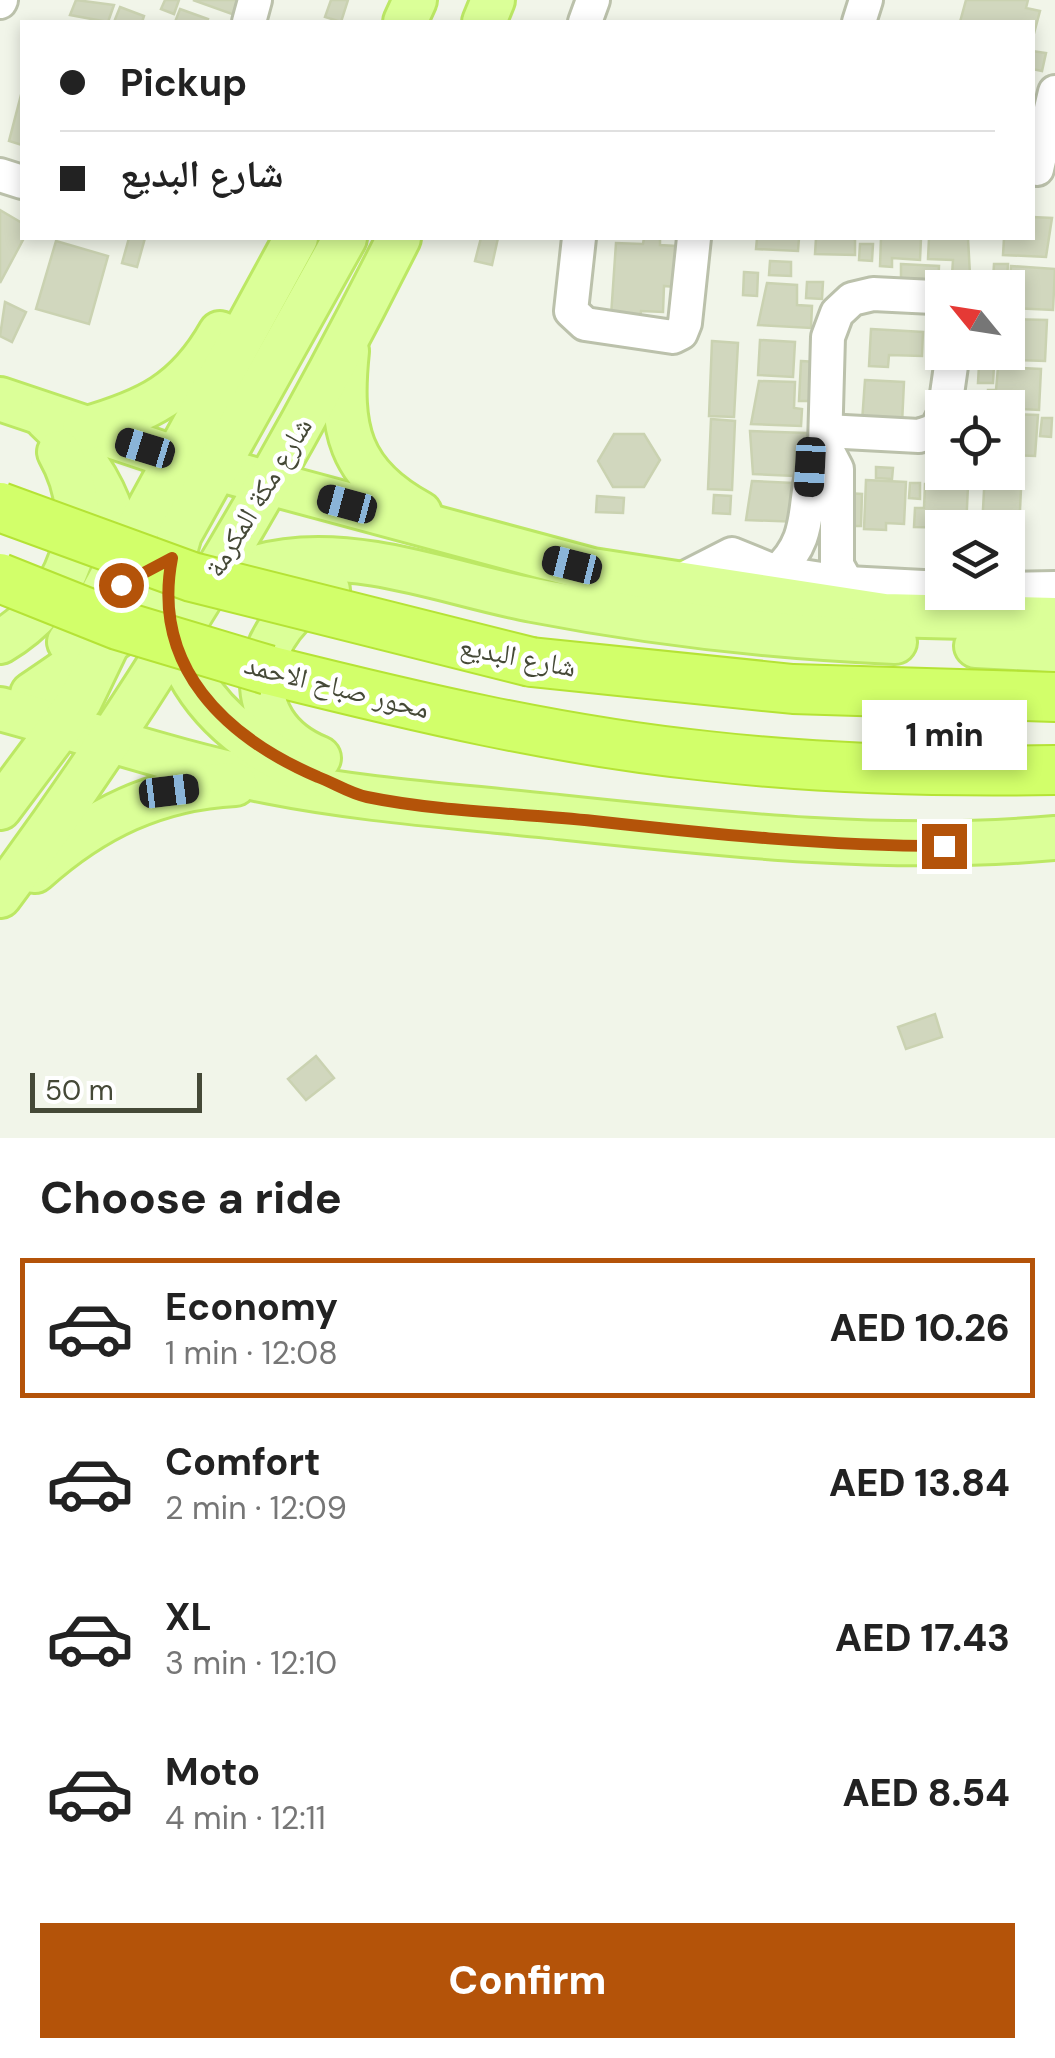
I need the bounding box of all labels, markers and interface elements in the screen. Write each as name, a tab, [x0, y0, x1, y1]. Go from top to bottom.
text: Pickup	[120, 58, 247, 108]
text: شارع البديع	[120, 149, 283, 199]
north arrow	[925, 270, 1025, 370]
map controls	[925, 270, 1025, 610]
button: locate	[925, 390, 1025, 490]
street label: شارع مكة المكرمة	[196, 411, 321, 584]
car	[112, 425, 178, 471]
car	[793, 436, 827, 498]
car	[314, 482, 380, 526]
button: layers	[925, 510, 1025, 610]
car	[539, 543, 605, 587]
route start	[99, 563, 144, 608]
street label: شارع البديع	[457, 627, 579, 686]
street label: محور صباح الاحمد	[241, 646, 433, 727]
callout: 1 min	[862, 701, 1026, 771]
text: 1 min	[905, 714, 984, 756]
car	[137, 772, 201, 810]
route end	[922, 824, 967, 869]
scale bar	[30, 1068, 202, 1112]
text: 50 m	[45, 1072, 114, 1109]
text: Choose a ride	[40, 1168, 342, 1227]
text: Economy	[165, 1282, 338, 1332]
icon: car	[45, 1283, 135, 1373]
text: AED 10.26	[830, 1303, 1010, 1353]
text: 1 min · 12:08	[165, 1332, 338, 1374]
text: Comfort	[165, 1437, 321, 1487]
icon: car	[45, 1438, 135, 1528]
text: AED 13.84	[829, 1458, 1010, 1508]
text: 2 min · 12:09	[165, 1487, 347, 1529]
text: XL	[165, 1592, 212, 1642]
icon: car	[45, 1593, 135, 1683]
text: AED 17.43	[835, 1613, 1010, 1663]
text: 3 min · 12:10	[165, 1642, 337, 1684]
text: Moto	[165, 1747, 260, 1797]
icon: car	[45, 1748, 135, 1838]
text: AED 8.54	[842, 1768, 1010, 1818]
text: 4 min · 12:11	[165, 1797, 326, 1839]
button: Confirm	[40, 1923, 1015, 2038]

